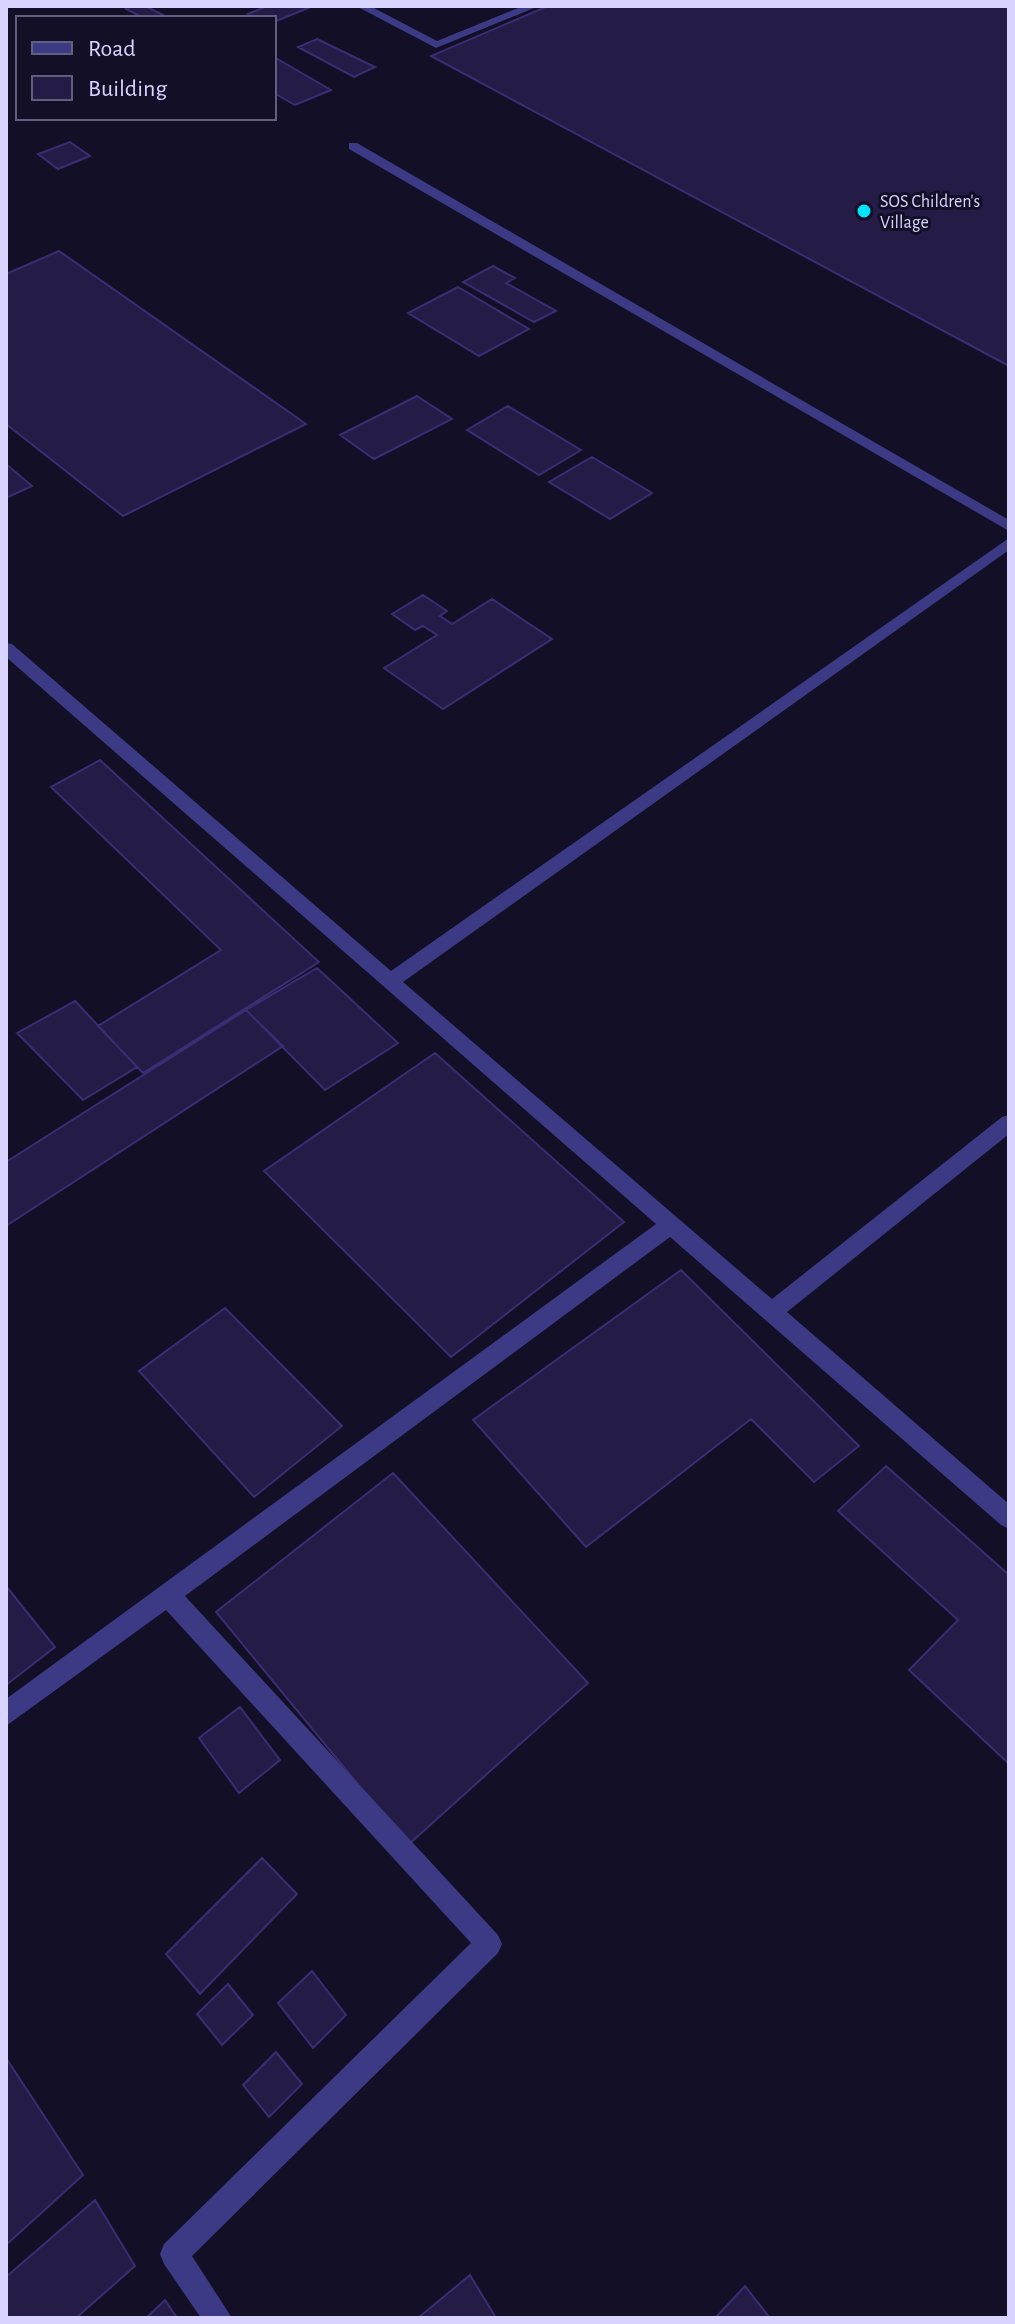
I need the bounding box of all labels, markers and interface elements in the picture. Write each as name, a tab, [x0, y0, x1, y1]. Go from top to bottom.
legend	[16, 16, 276, 120]
text: Road	[88, 37, 136, 61]
text: Building	[88, 77, 167, 101]
place label: SOS Children's Village	[880, 193, 980, 232]
marker: SOS Children's Village	[855, 202, 873, 220]

